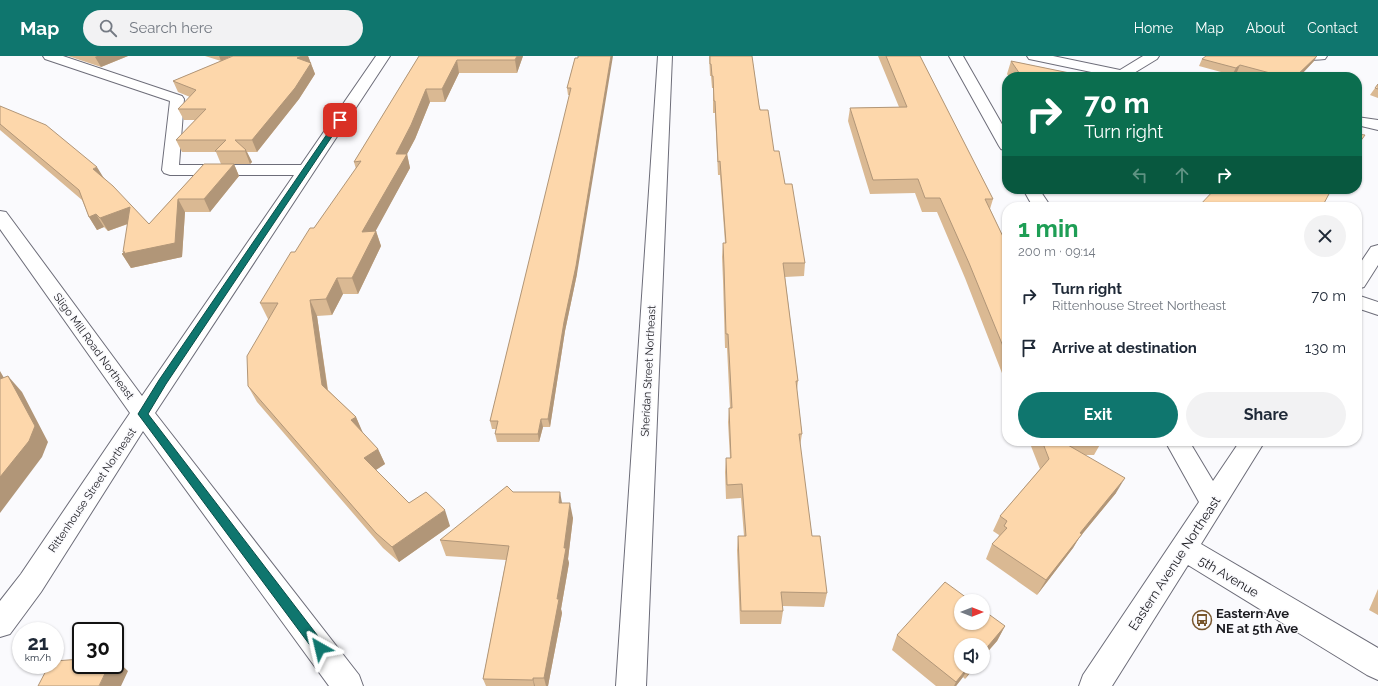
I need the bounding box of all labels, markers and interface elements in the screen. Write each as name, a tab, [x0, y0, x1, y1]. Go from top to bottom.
search box	[83, 10, 363, 46]
text: Map	[20, 17, 59, 39]
icon: search	[97, 17, 119, 39]
text: Search here	[129, 19, 213, 37]
text: Home	[1134, 20, 1173, 36]
text: Map	[1195, 20, 1224, 36]
text: About	[1246, 20, 1285, 36]
text: Contact	[1307, 20, 1358, 36]
text: 70 m	[1084, 87, 1150, 120]
icon: right	[1018, 88, 1070, 140]
pin	[323, 103, 357, 137]
icon: arrive	[329, 109, 351, 131]
text: Turn right	[1084, 121, 1163, 142]
icon: left	[1129, 164, 1151, 186]
icon: ahead	[1171, 164, 1193, 186]
icon: right	[1213, 164, 1235, 186]
text: 1 min	[1018, 214, 1079, 243]
button: close	[1304, 215, 1346, 257]
text: 200 m · 09:14	[1018, 244, 1096, 259]
text: Turn right	[1052, 280, 1122, 298]
icon: right	[1018, 285, 1040, 307]
text: 70 m	[1311, 287, 1346, 305]
street label: Sligo Mill Road Northeast	[51, 291, 137, 402]
text: Rittenhouse Street Northeast	[1052, 298, 1226, 313]
street label: Sheridan Street Northeast	[639, 305, 658, 437]
icon: arrive	[1018, 337, 1040, 359]
text: Arrive at destination	[1052, 339, 1197, 357]
text: 130 m	[1305, 339, 1346, 357]
button: Exit	[1018, 392, 1178, 438]
button: Share	[1186, 392, 1346, 438]
street label: Rittenhouse Street Northeast	[46, 425, 139, 555]
street label: Eastern Avenue Northeast	[1125, 493, 1224, 633]
street label: 5th Avenue	[1196, 553, 1262, 600]
north arrow	[954, 594, 990, 630]
map controls	[954, 594, 990, 674]
place label: Eastern Ave NE at 5th Ave	[1216, 606, 1298, 636]
bus stop icon: Eastern Ave NE at 5th Ave	[1191, 609, 1213, 631]
speed limit sign: 30	[72, 622, 124, 674]
position arrow	[299, 627, 341, 669]
text: 21	[27, 631, 49, 655]
button: sound	[954, 638, 990, 674]
text: km/h	[25, 652, 51, 663]

